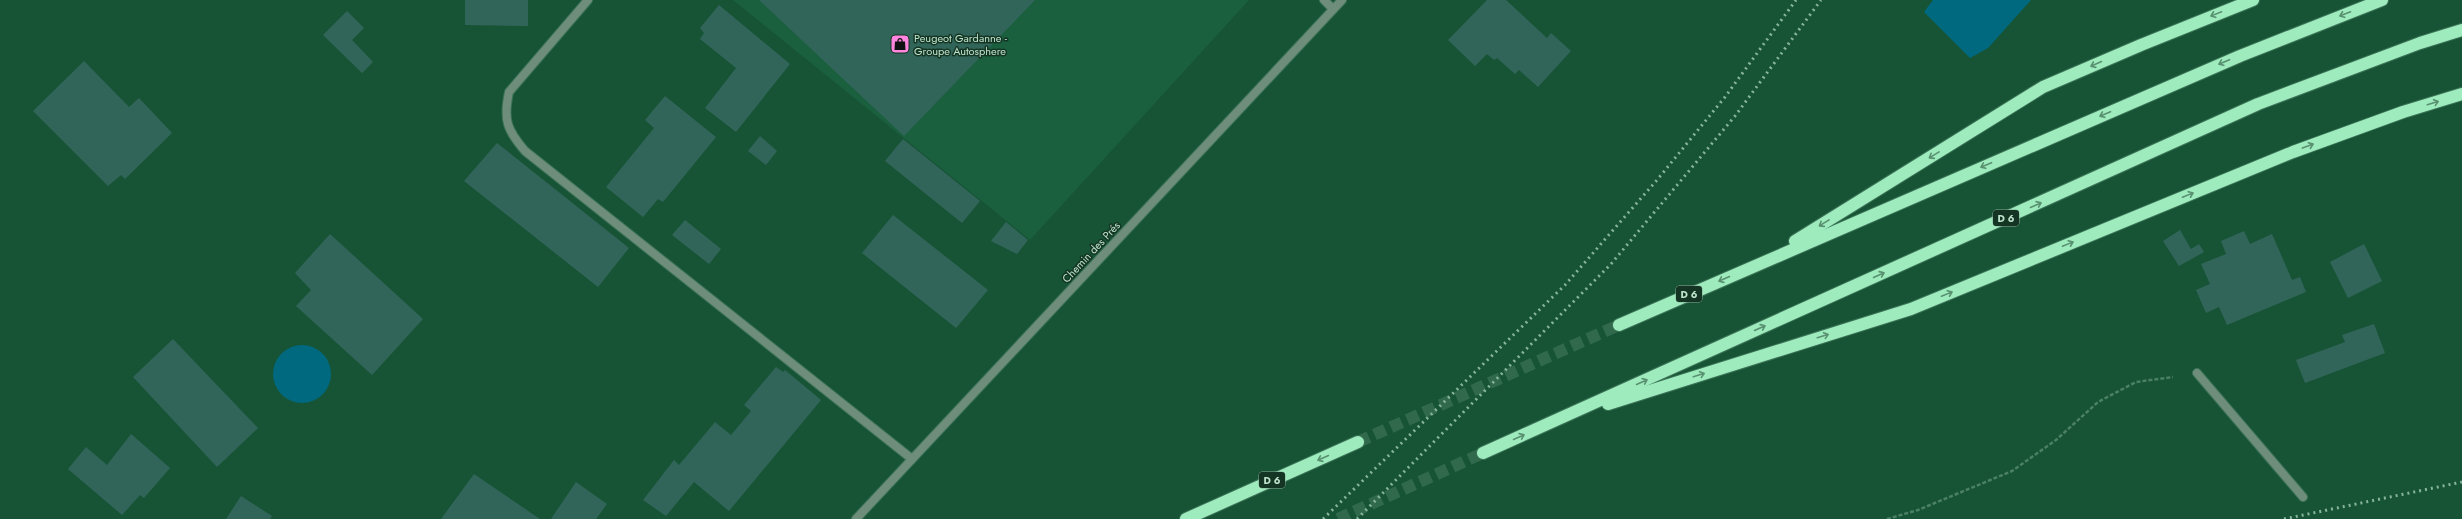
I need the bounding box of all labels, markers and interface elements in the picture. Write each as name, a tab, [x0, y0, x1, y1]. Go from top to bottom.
one-way arrow	[2211, 11, 2223, 19]
one-way arrow	[2340, 11, 2352, 19]
place label: Peugeot Gardanne - Groupe Autosphere	[914, 30, 1008, 59]
shop icon: Peugeot Gardanne - Groupe Autosphere	[889, 33, 911, 55]
one-way arrow	[2219, 59, 2231, 66]
one-way arrow	[2091, 61, 2103, 68]
one-way arrow	[2426, 99, 2439, 106]
one-way arrow	[2100, 111, 2112, 118]
one-way arrow	[2302, 142, 2314, 150]
one-way arrow	[1929, 151, 1940, 159]
one-way arrow	[1980, 162, 1992, 170]
one-way arrow	[2181, 191, 2193, 198]
one-way arrow	[2029, 200, 2041, 208]
road number: D 6	[1993, 210, 2019, 226]
street label: Chemin des Prés	[1058, 217, 1124, 286]
one-way arrow	[1818, 220, 1830, 228]
one-way arrow	[2061, 240, 2073, 248]
one-way arrow	[1873, 271, 1885, 278]
one-way arrow	[1719, 276, 1731, 283]
road number: D 6	[1676, 286, 1702, 302]
one-way arrow	[1941, 289, 1953, 297]
one-way arrow	[1754, 324, 1766, 332]
one-way arrow	[1817, 332, 1830, 339]
one-way arrow	[1693, 371, 1706, 378]
one-way arrow	[1635, 378, 1647, 385]
one-way arrow	[1512, 433, 1524, 440]
one-way arrow	[1317, 455, 1329, 462]
road number: D 6	[1259, 472, 1285, 488]

